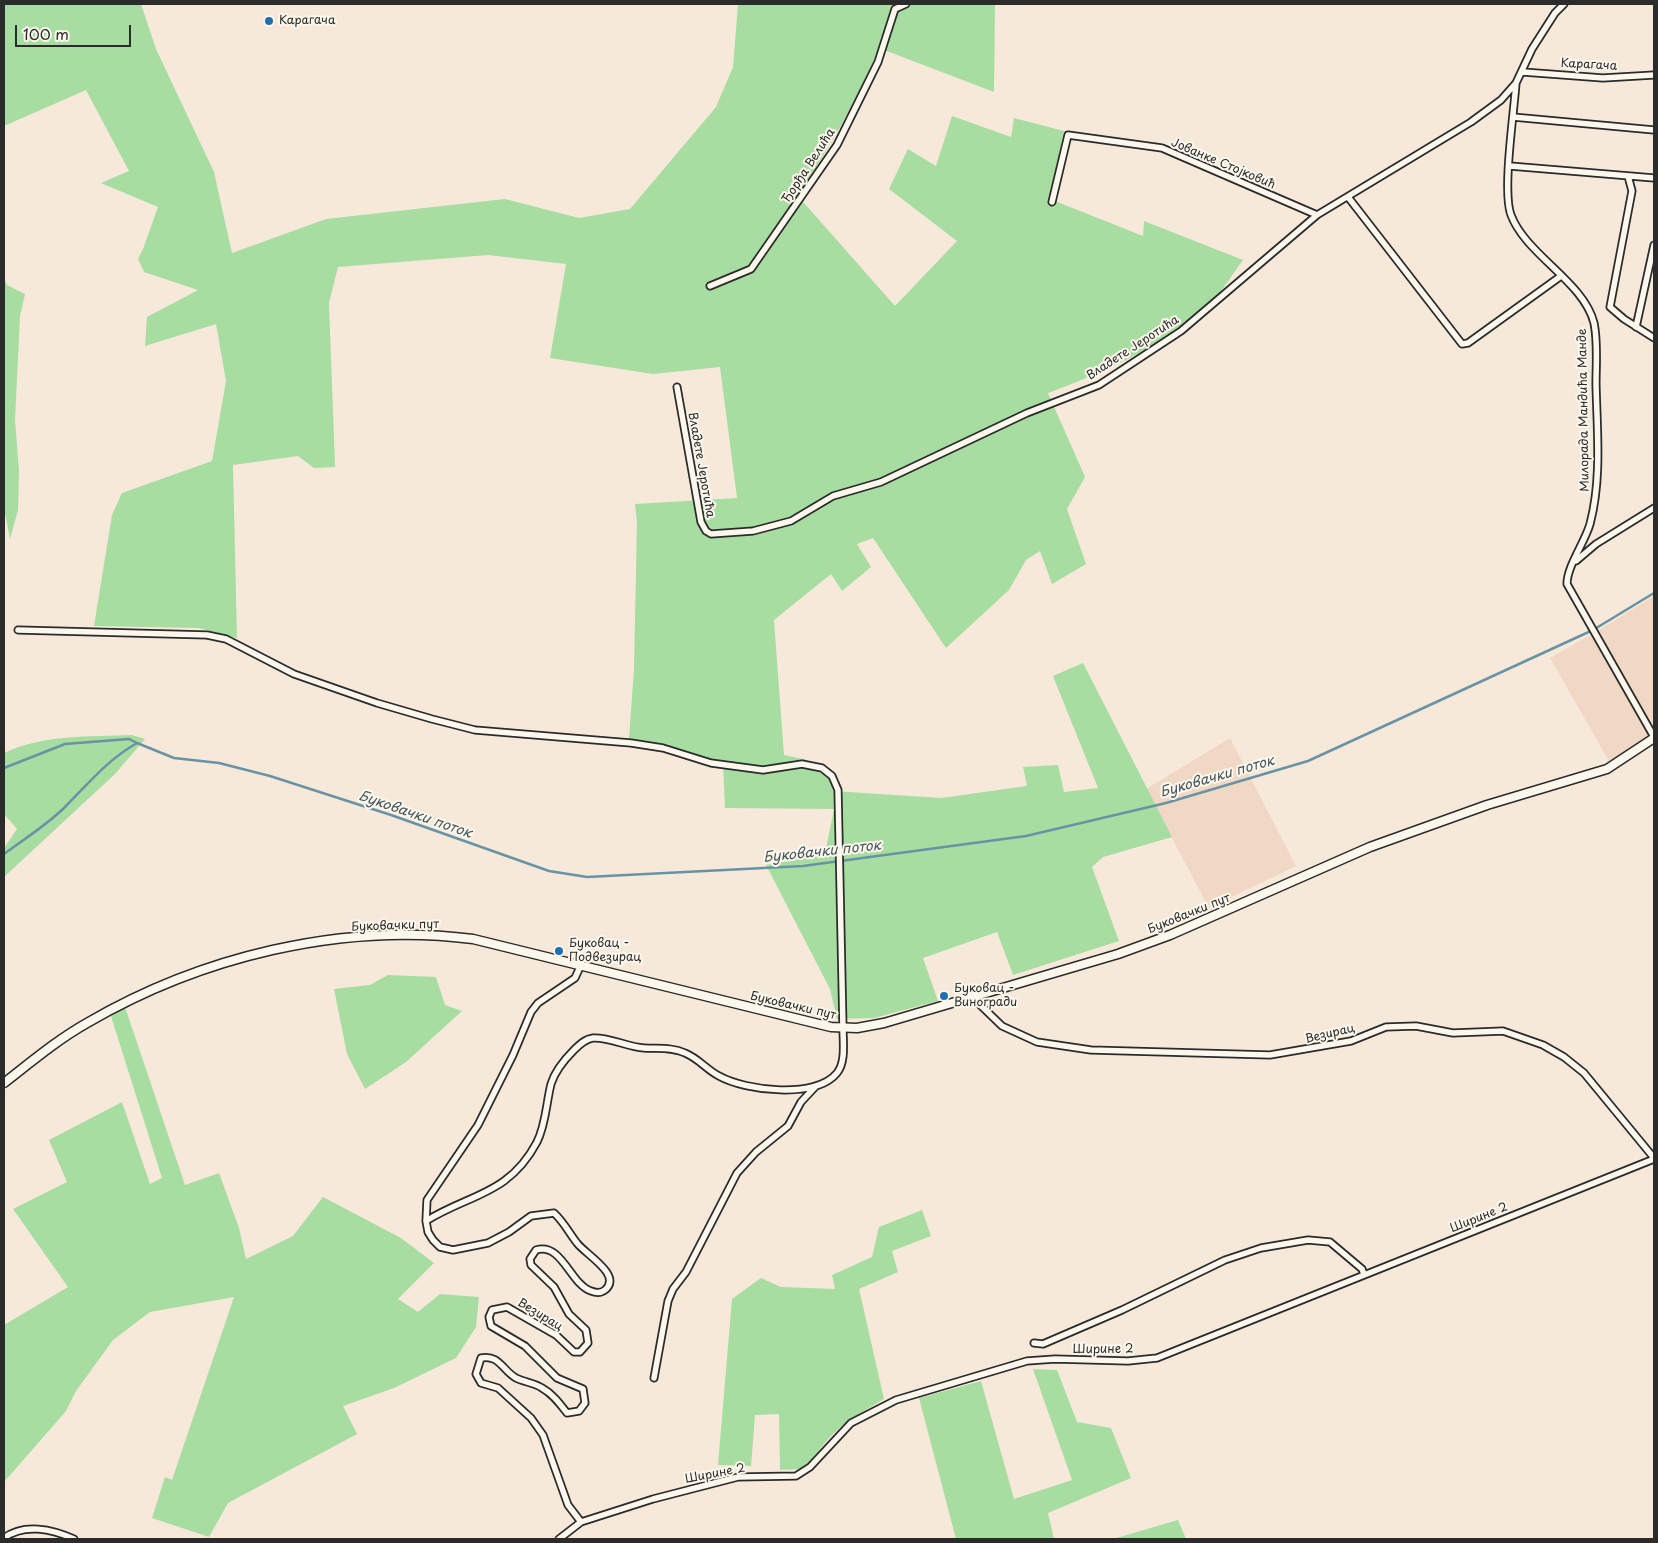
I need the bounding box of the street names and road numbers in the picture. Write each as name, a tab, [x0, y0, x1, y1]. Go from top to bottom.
street label: Карагача	[1560, 56, 1618, 74]
street label: Ђорђа Велића	[780, 126, 838, 206]
street label: Јованке Стојковић	[1169, 136, 1277, 192]
street label: Владете Јеротића	[1084, 313, 1182, 383]
street label: Милорада Мандића Манде	[1575, 328, 1593, 492]
street label: Владете Јеротића	[685, 411, 717, 519]
street label: Буковачки пут	[1146, 891, 1232, 937]
street label: Буковачки пут	[351, 917, 439, 935]
street label: Буковачки пут	[749, 989, 837, 1023]
street label: Везирац	[1304, 1021, 1356, 1047]
street label: Ширине 2	[1448, 1200, 1510, 1236]
street label: Везирац	[515, 1296, 565, 1334]
street label: Ширине 2	[1073, 1343, 1133, 1357]
street label: Ширине 2	[684, 1461, 746, 1487]

